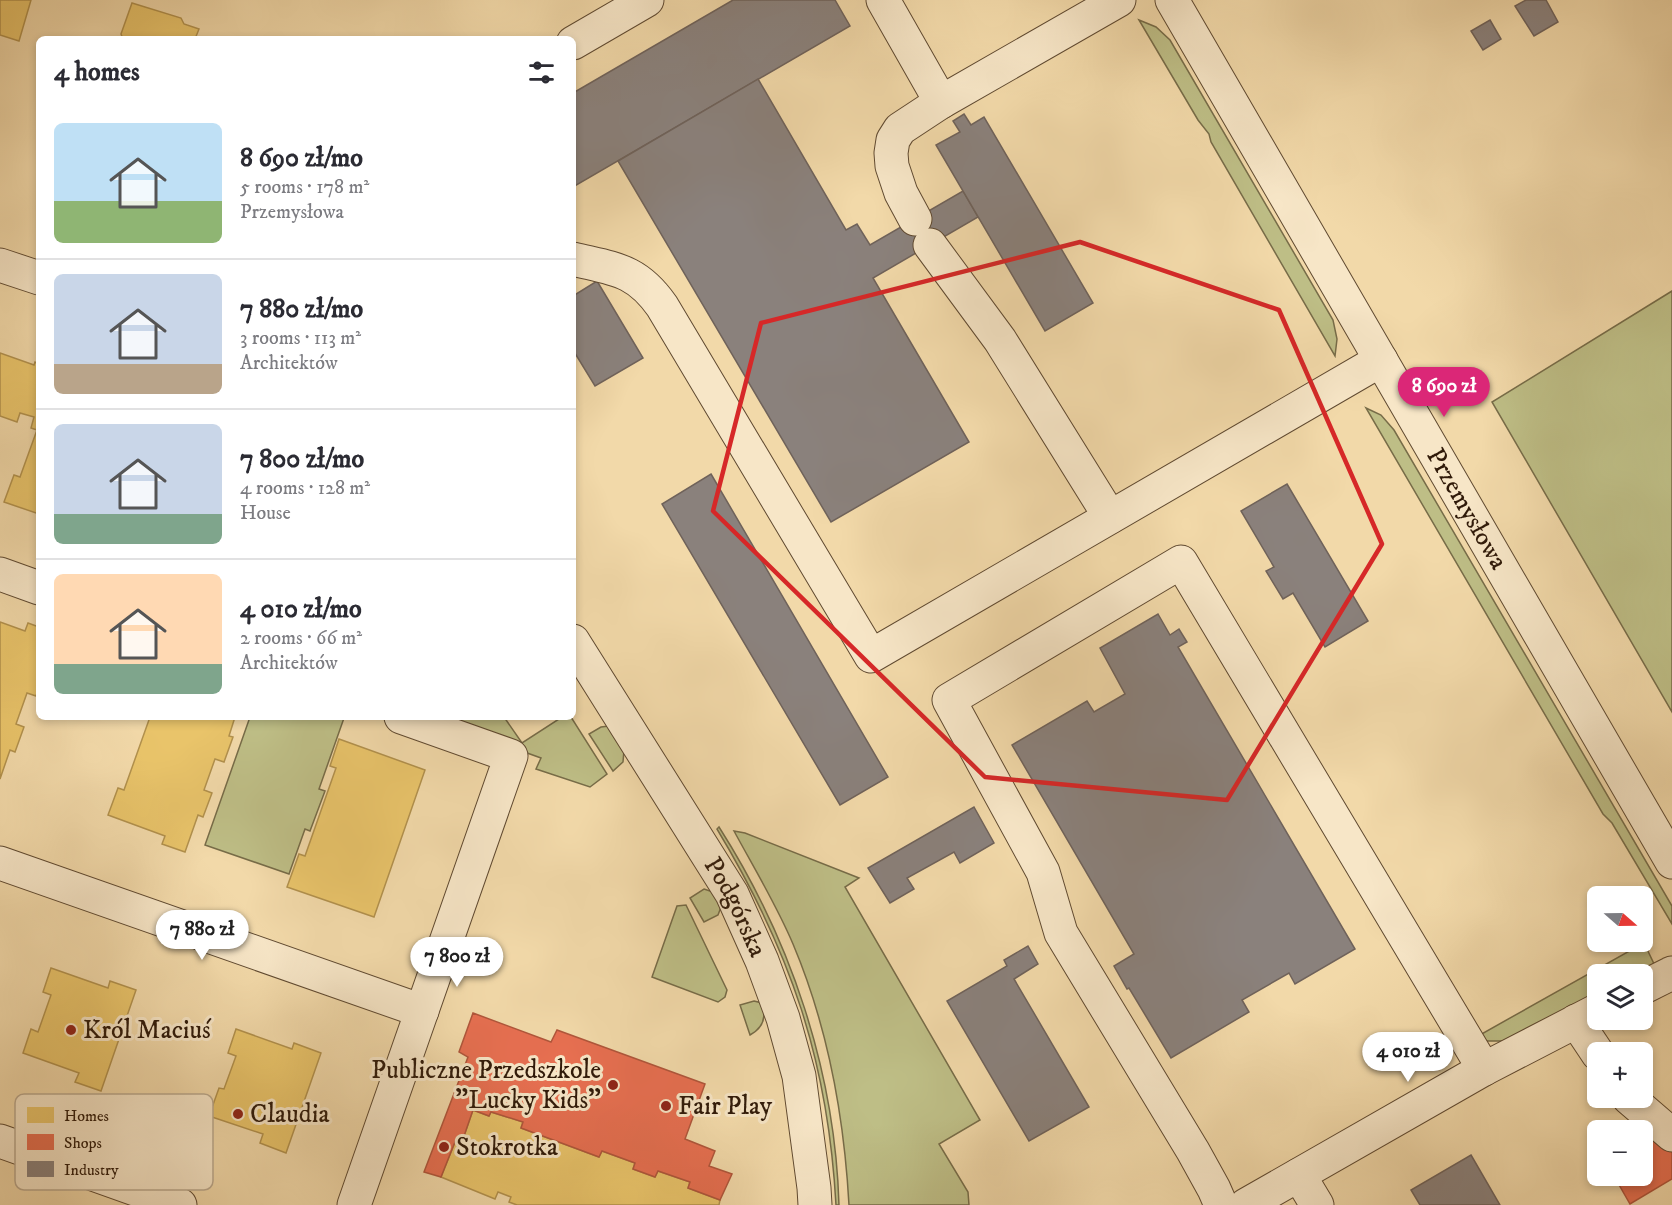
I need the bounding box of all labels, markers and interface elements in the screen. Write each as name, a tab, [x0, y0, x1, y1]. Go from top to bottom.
text: 4 homes	[54, 56, 140, 89]
icon: filters	[525, 56, 558, 89]
text: 8 690 zł/mo	[240, 142, 363, 175]
icon: home	[102, 147, 174, 219]
text: 5 rooms · 178 m²	[240, 175, 369, 200]
text: Przemysłowa	[240, 200, 344, 225]
text: 7 880 zł/mo	[240, 293, 363, 326]
icon: home	[102, 298, 174, 370]
text: 3 rooms · 113 m²	[240, 326, 361, 351]
text: Architektów	[240, 351, 338, 376]
pin: 8 690 zł	[1382, 367, 1506, 418]
text: 8 690 zł	[1412, 374, 1476, 399]
street label: Przemysłowa	[1419, 442, 1515, 575]
text: 7 800 zł/mo	[240, 443, 364, 476]
icon: home	[102, 448, 174, 520]
text: 4 rooms · 128 m²	[240, 476, 370, 501]
text: House	[240, 501, 291, 526]
text: 4 010 zł/mo	[240, 593, 362, 626]
icon: home	[102, 598, 174, 670]
text: 2 rooms · 66 m²	[240, 626, 362, 651]
text: Architektów	[240, 651, 338, 676]
street label: Podgórska	[696, 851, 774, 962]
north arrow	[1587, 886, 1653, 952]
map controls	[1587, 886, 1653, 1186]
pin: 7 880 zł	[140, 910, 264, 961]
text: 7 880 zł	[170, 917, 234, 942]
pin: 7 800 zł	[395, 937, 519, 988]
text: 7 800 zł	[424, 944, 490, 969]
button: layers	[1587, 964, 1653, 1030]
place label: Król Maciuś	[83, 1014, 212, 1047]
marker: Król Maciuś	[64, 1023, 78, 1037]
pin: 4 010 zł	[1346, 1032, 1470, 1083]
text: 4 010 zł	[1376, 1039, 1440, 1064]
button: +	[1587, 1042, 1653, 1108]
place label: Publiczne Przedszkole "Lucky Kids"	[371, 1054, 601, 1117]
marker: Publiczne Przedszkole "Lucky Kids"	[606, 1078, 620, 1092]
place label: Fair Play	[678, 1090, 773, 1123]
legend	[15, 1094, 213, 1190]
place label: Claudia	[250, 1098, 329, 1131]
marker: Fair Play	[659, 1099, 673, 1113]
text: Homes	[64, 1106, 109, 1126]
marker: Claudia	[231, 1107, 245, 1121]
button: −	[1587, 1120, 1653, 1186]
place label: Stokrotka	[456, 1131, 558, 1164]
text: Shops	[64, 1133, 102, 1153]
marker: Stokrotka	[437, 1140, 451, 1154]
text: Industry	[64, 1160, 119, 1180]

